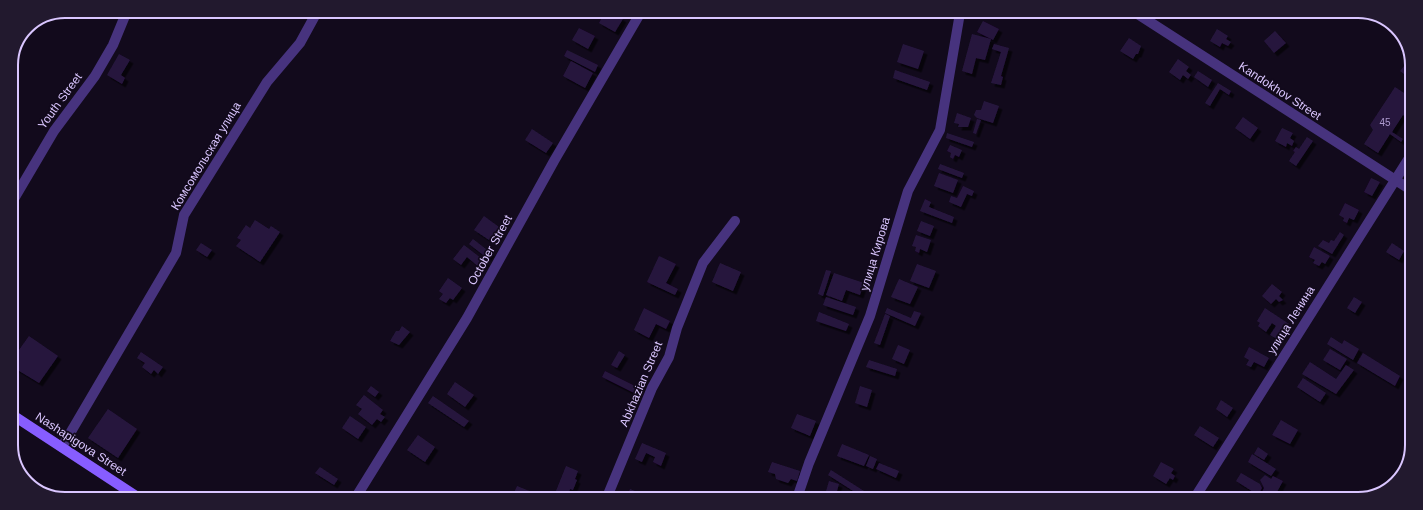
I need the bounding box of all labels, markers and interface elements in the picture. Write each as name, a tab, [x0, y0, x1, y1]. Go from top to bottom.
street label: Kandokhov Street	[1236, 59, 1324, 123]
street label: Youth Street	[35, 70, 85, 132]
street label: Комсомольская улица	[168, 99, 244, 213]
house number: 45	[1379, 117, 1391, 128]
street label: October Street	[465, 212, 515, 288]
street label: улица Кирова	[857, 215, 893, 293]
street label: улица Ленина	[1265, 283, 1318, 357]
street label: Abkhazian Street	[617, 339, 666, 429]
street label: Nashapigova Street	[33, 409, 130, 479]

